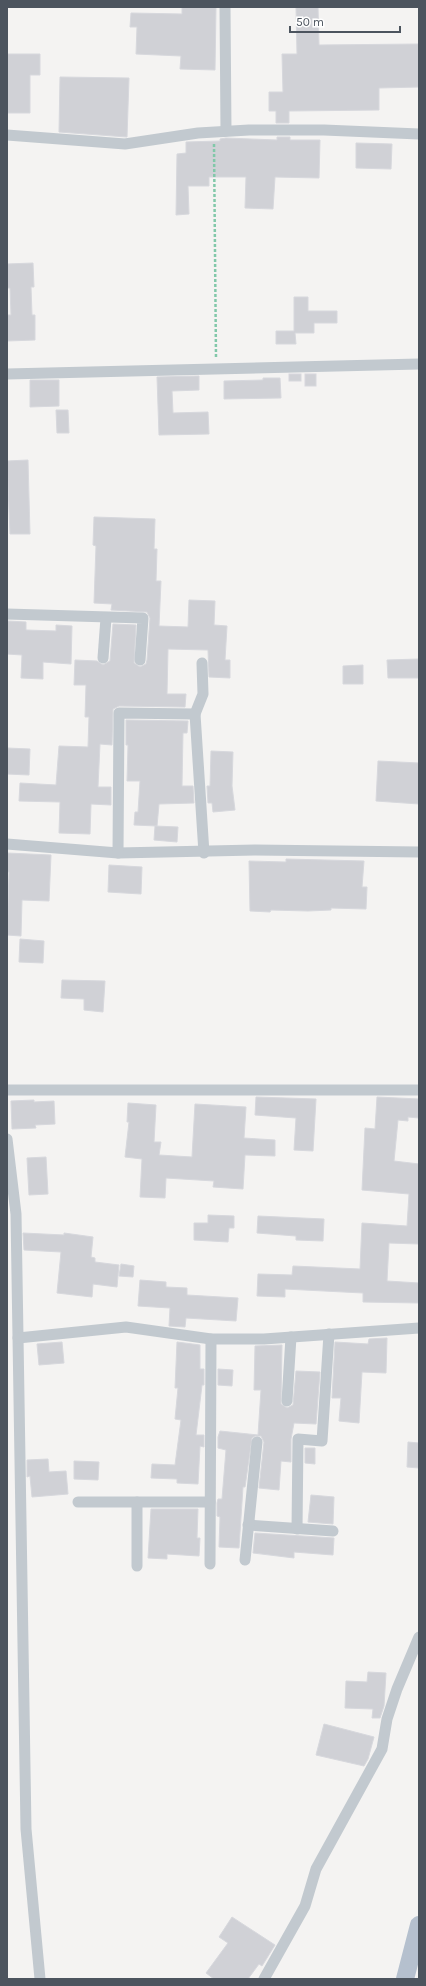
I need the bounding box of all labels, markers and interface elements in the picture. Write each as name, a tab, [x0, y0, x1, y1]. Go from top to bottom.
scale bar	[290, 8, 400, 34]
text: 50 m	[296, 15, 324, 29]

